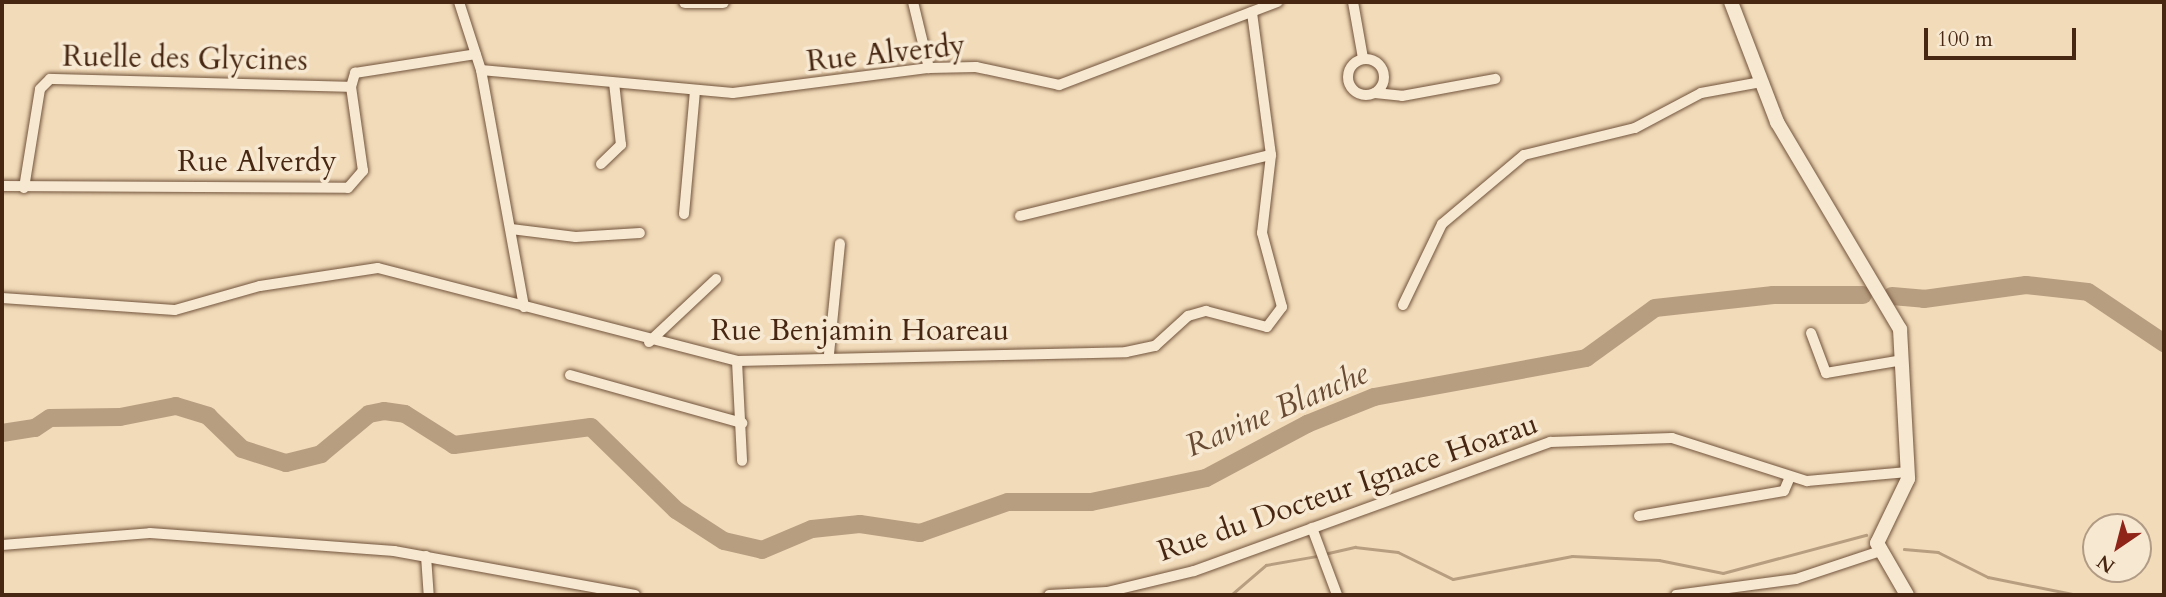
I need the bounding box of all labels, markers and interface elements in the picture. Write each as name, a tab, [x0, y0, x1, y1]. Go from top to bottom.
scale bar	[1928, 14, 2080, 58]
text: 100 m	[1937, 25, 1993, 54]
street label: Rue Alverdy	[805, 28, 967, 80]
street label: Ruelle des Glycines	[62, 39, 308, 79]
street label: Rue Alverdy	[177, 144, 337, 180]
street label: Rue Benjamin Hoareau	[711, 313, 1009, 349]
water label: Ravine Blanche	[1180, 354, 1374, 466]
street label: Rue du Docteur Ignace Hoarau	[1153, 406, 1543, 570]
north arrow	[2082, 513, 2152, 583]
text: N	[2092, 548, 2120, 579]

